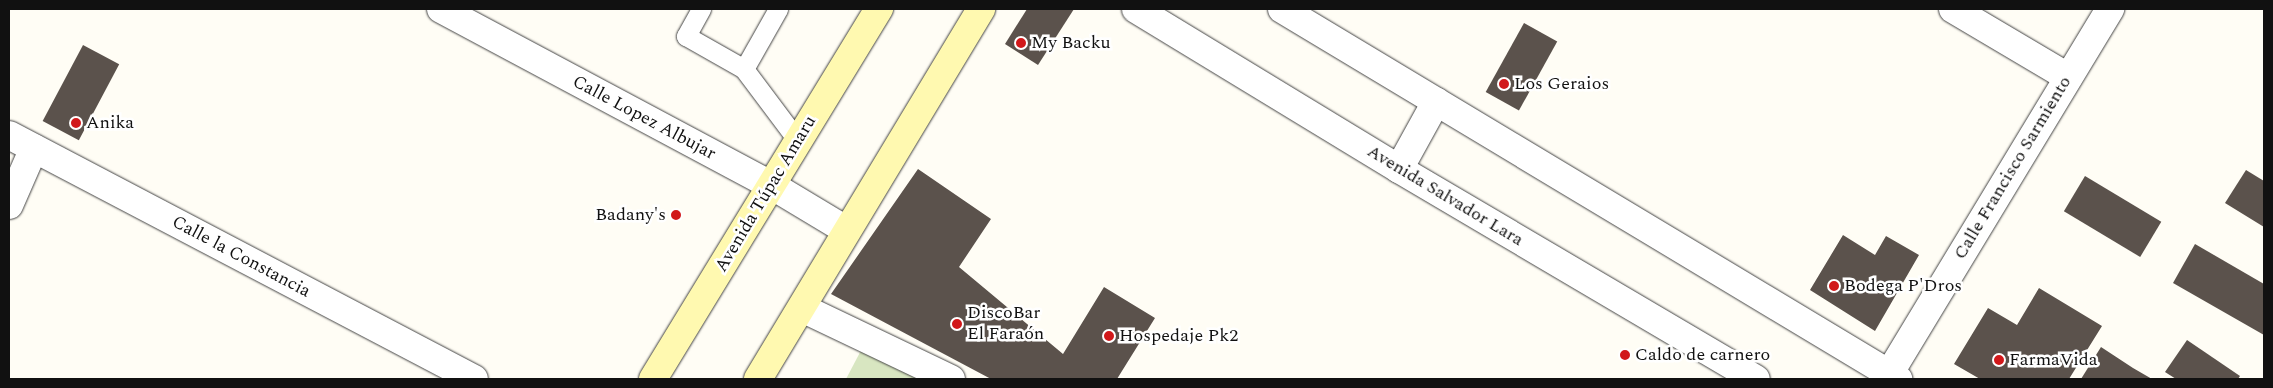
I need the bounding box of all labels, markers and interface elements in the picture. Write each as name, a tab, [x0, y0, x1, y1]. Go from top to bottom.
place label: My Backu	[1031, 32, 1111, 54]
marker: My Backu	[1015, 37, 1027, 49]
street label: Calle Lopez Albujar	[569, 71, 719, 165]
place label: Los Geraios	[1514, 73, 1609, 95]
street label: Calle Francisco Sarmiento	[1950, 73, 2076, 263]
marker: Los Geraios	[1498, 78, 1510, 90]
place label: Anika	[86, 112, 134, 134]
street label: Avenida Túpac Amaru	[711, 112, 821, 276]
marker: Anika	[70, 117, 82, 129]
street label: Avenida Salvador Lara	[1363, 141, 1527, 251]
place label: Badany's	[595, 204, 666, 226]
marker: Badany's	[670, 209, 682, 221]
street label: Calle la Constancia	[168, 211, 314, 303]
place label: Bodega P'Dros	[1844, 275, 1962, 297]
marker: Bodega P'Dros	[1828, 280, 1840, 292]
place label: DiscoBar El Faraón	[967, 303, 1044, 346]
marker: DiscoBar El Faraón	[951, 318, 963, 330]
place label: Hospedaje Pk2	[1119, 325, 1238, 347]
marker: Hospedaje Pk2	[1103, 330, 1115, 342]
place label: Caldo de carnero	[1635, 344, 1770, 366]
marker: Caldo de carnero	[1619, 349, 1631, 361]
place label: FarmaVida	[2009, 349, 2098, 371]
marker: FarmaVida	[1993, 354, 2005, 366]

